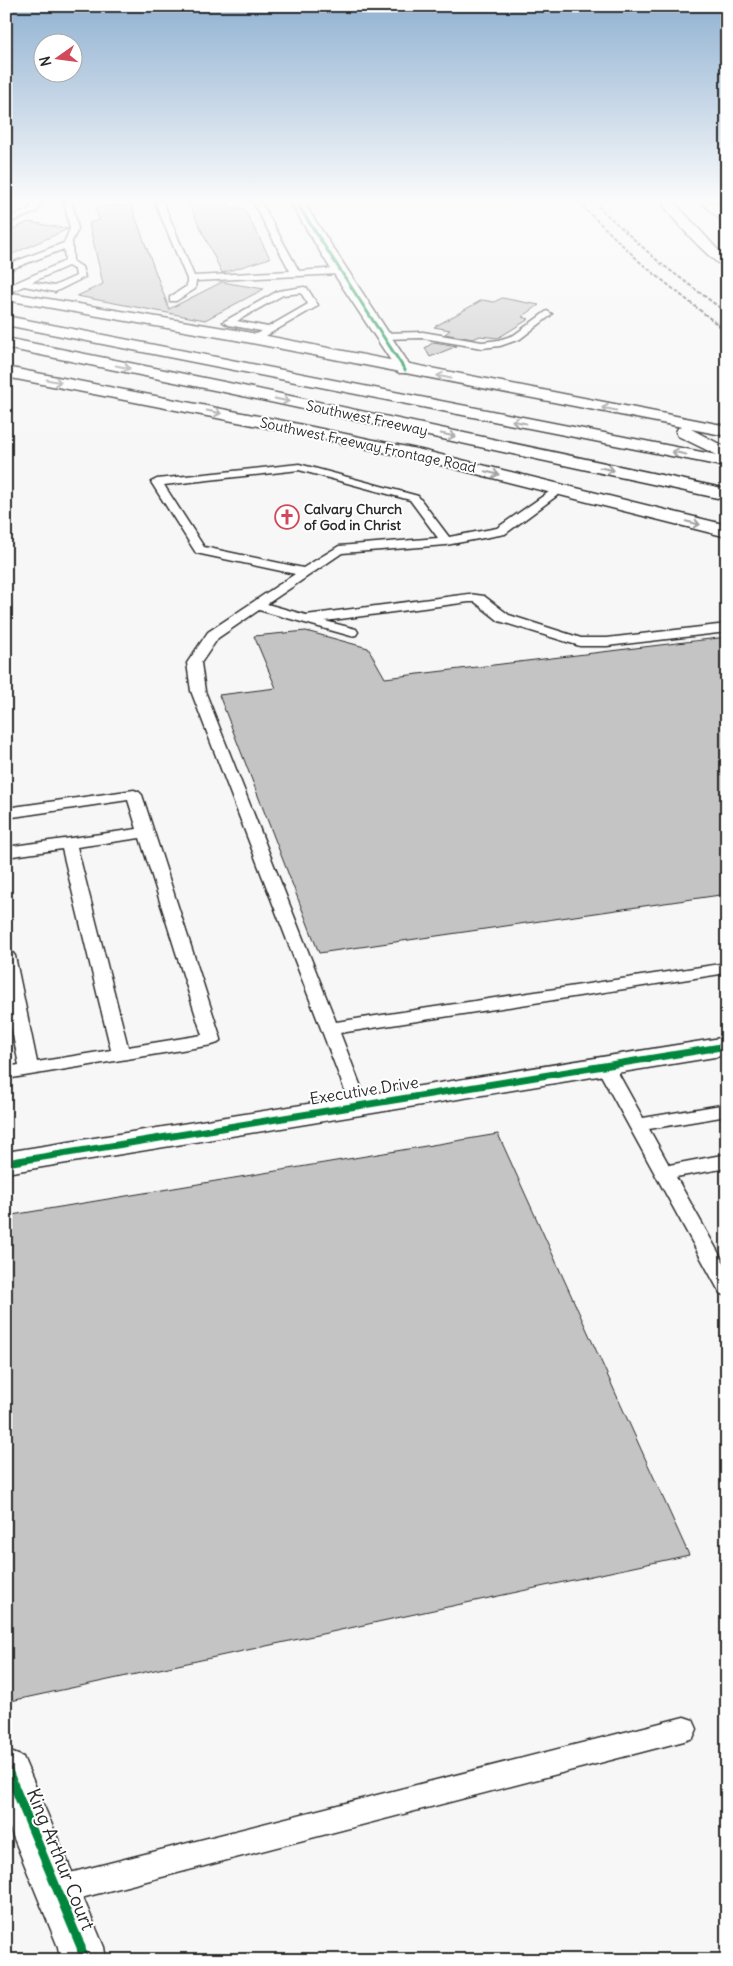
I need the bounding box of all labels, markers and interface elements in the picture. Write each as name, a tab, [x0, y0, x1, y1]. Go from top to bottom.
north arrow	[32, 32, 82, 82]
text: N	[35, 54, 55, 68]
one-way arrow	[114, 362, 130, 372]
one-way arrow	[436, 372, 452, 382]
one-way arrow	[46, 377, 62, 386]
one-way arrow	[273, 396, 289, 405]
street label: Southwest Freeway	[304, 396, 430, 440]
one-way arrow	[601, 404, 617, 413]
one-way arrow	[205, 408, 221, 417]
street label: Southwest Freeway Frontage Road	[258, 413, 478, 477]
one-way arrow	[512, 416, 528, 426]
one-way arrow	[440, 431, 456, 440]
one-way arrow	[671, 448, 687, 457]
one-way arrow	[599, 465, 615, 475]
one-way arrow	[484, 469, 500, 478]
place label: Calvary Church of God in Christ	[304, 500, 402, 534]
church icon: Calvary Church of God in Christ	[274, 504, 300, 530]
one-way arrow	[684, 518, 700, 528]
street label: Executive Drive	[308, 1072, 420, 1108]
street label: King Arthur Court	[22, 1785, 100, 1933]

